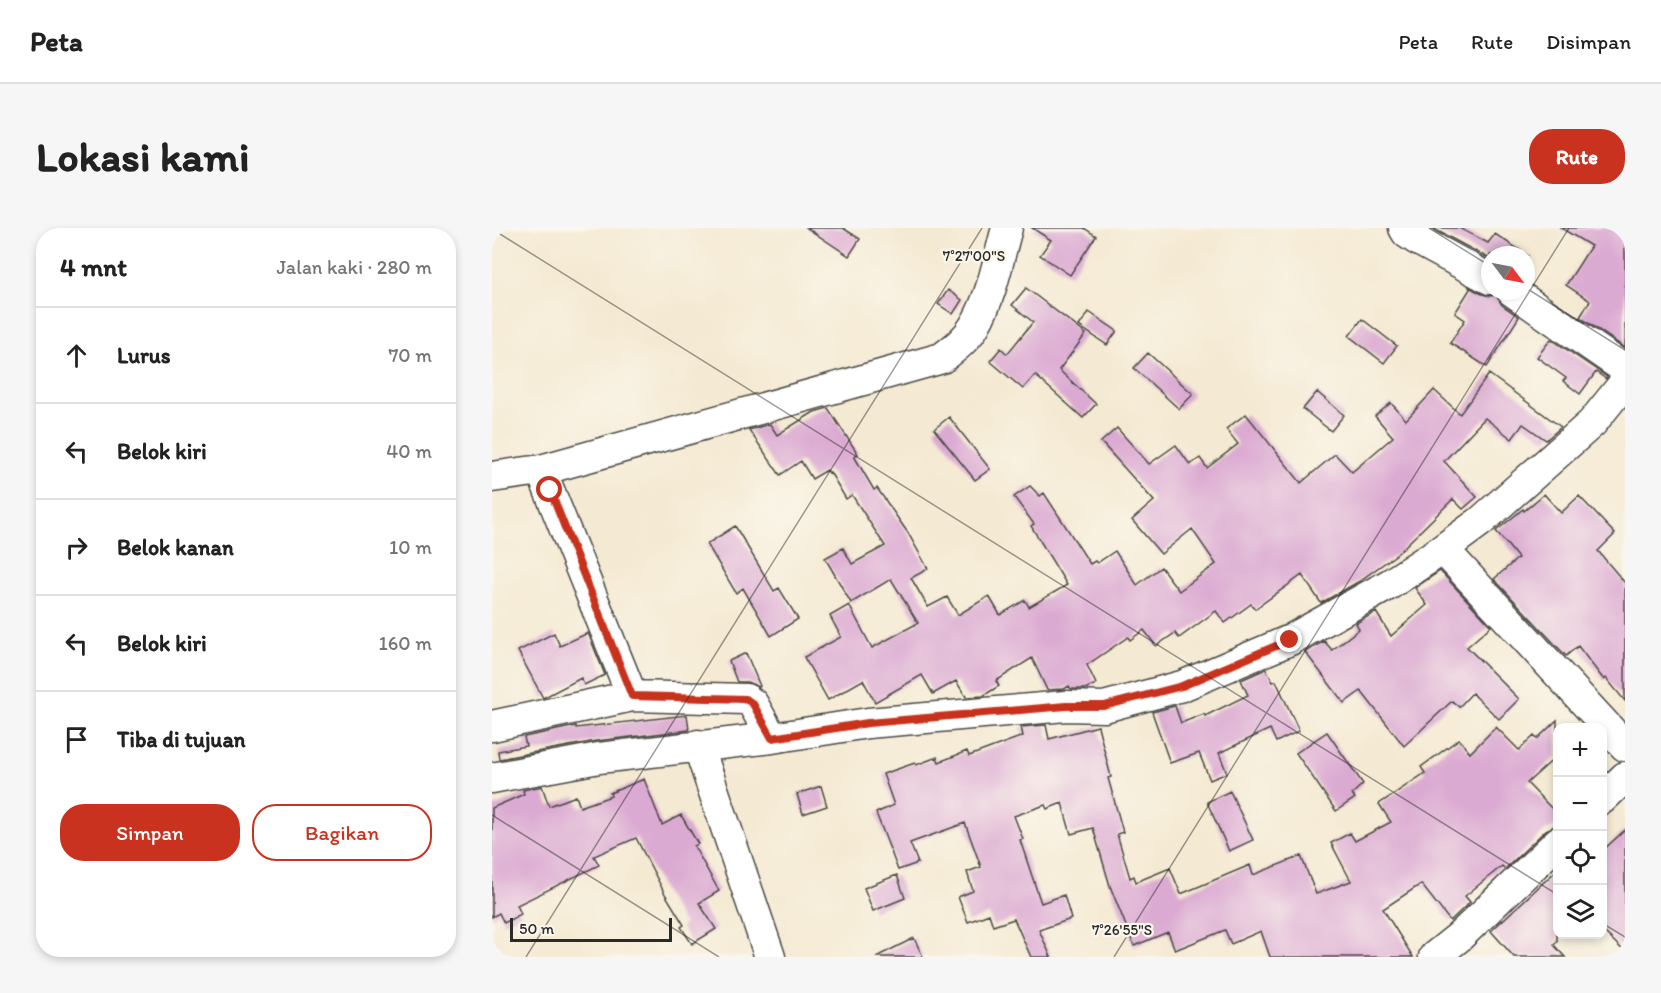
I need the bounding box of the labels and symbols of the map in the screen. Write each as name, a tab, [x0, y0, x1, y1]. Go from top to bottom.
north arrow	[1481, 246, 1535, 300]
text: 7°27'00"S	[943, 247, 1005, 265]
route start	[536, 476, 562, 502]
route end	[1276, 626, 1302, 652]
scale bar	[510, 915, 672, 942]
text: 7°26'55"S	[1092, 921, 1152, 939]

